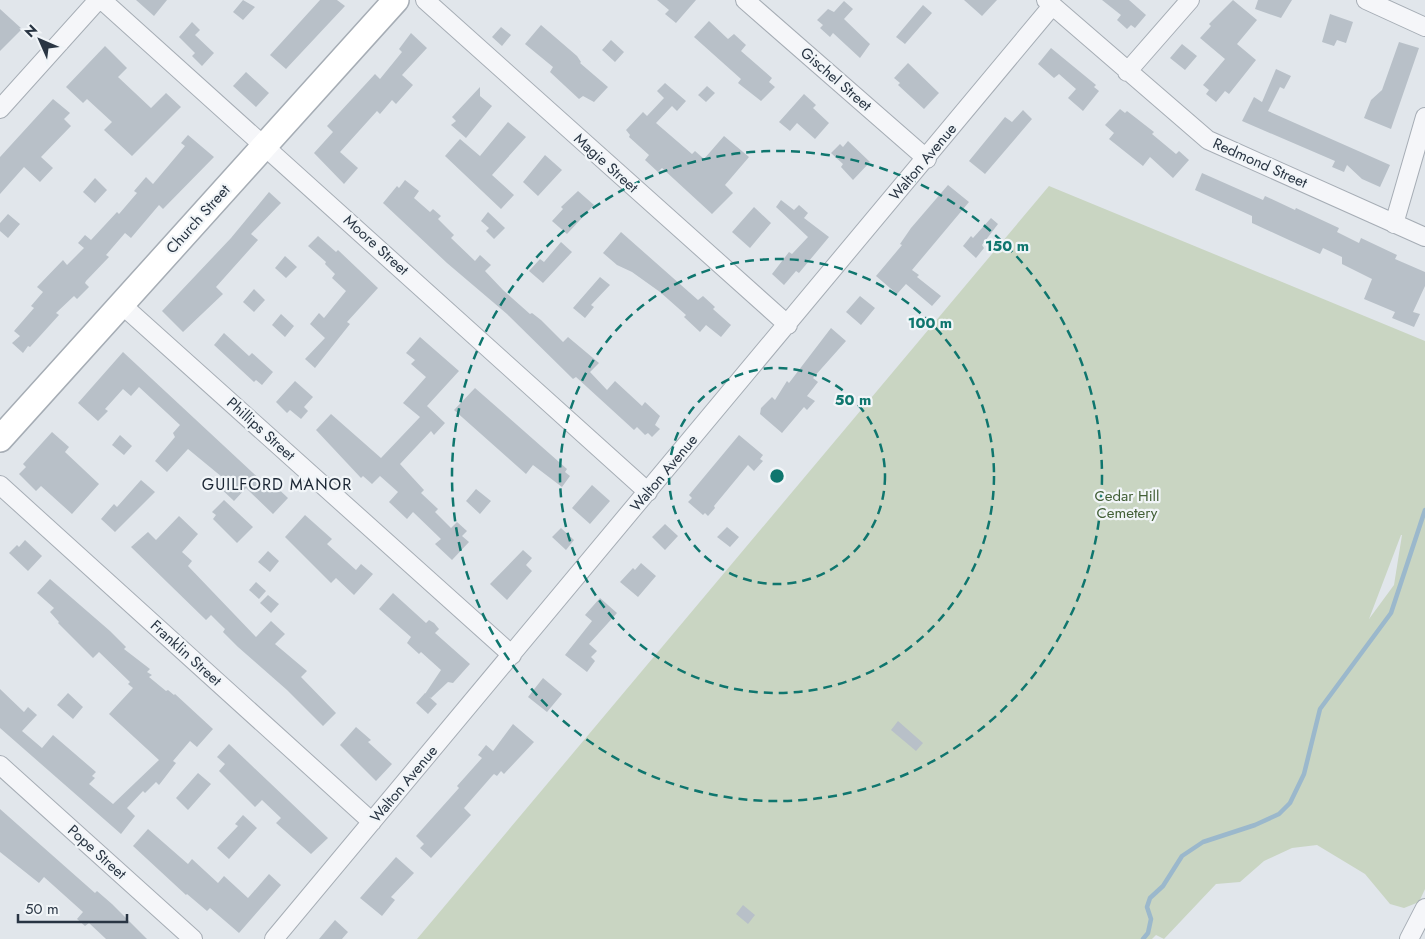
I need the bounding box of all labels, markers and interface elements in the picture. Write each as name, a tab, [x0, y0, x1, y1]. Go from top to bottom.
north arrow	[15, 15, 65, 65]
text: N	[20, 20, 42, 42]
street label: Gischel Street	[796, 42, 877, 116]
street label: Walton Avenue	[884, 118, 962, 205]
street label: Magie Street	[569, 128, 643, 198]
street label: Redmond Street	[1209, 132, 1311, 194]
street label: Church Street	[161, 179, 235, 258]
street label: Moore Street	[338, 210, 414, 281]
text: 150 m	[985, 235, 1029, 257]
text: 100 m	[908, 312, 952, 334]
text: 50 m	[835, 389, 871, 411]
street label: Phillips Street	[222, 392, 300, 466]
street label: Walton Avenue	[625, 429, 703, 516]
centre of rings	[768, 467, 786, 485]
district label: GUILFORD MANOR	[202, 473, 352, 496]
park label: Cedar Hill Cemetery	[1095, 485, 1159, 524]
street label: Franklin Street	[145, 615, 227, 691]
street label: Walton Avenue	[365, 740, 443, 827]
street label: Pope Street	[63, 820, 132, 885]
scale bar	[18, 892, 126, 924]
text: 50 m	[25, 898, 59, 920]

